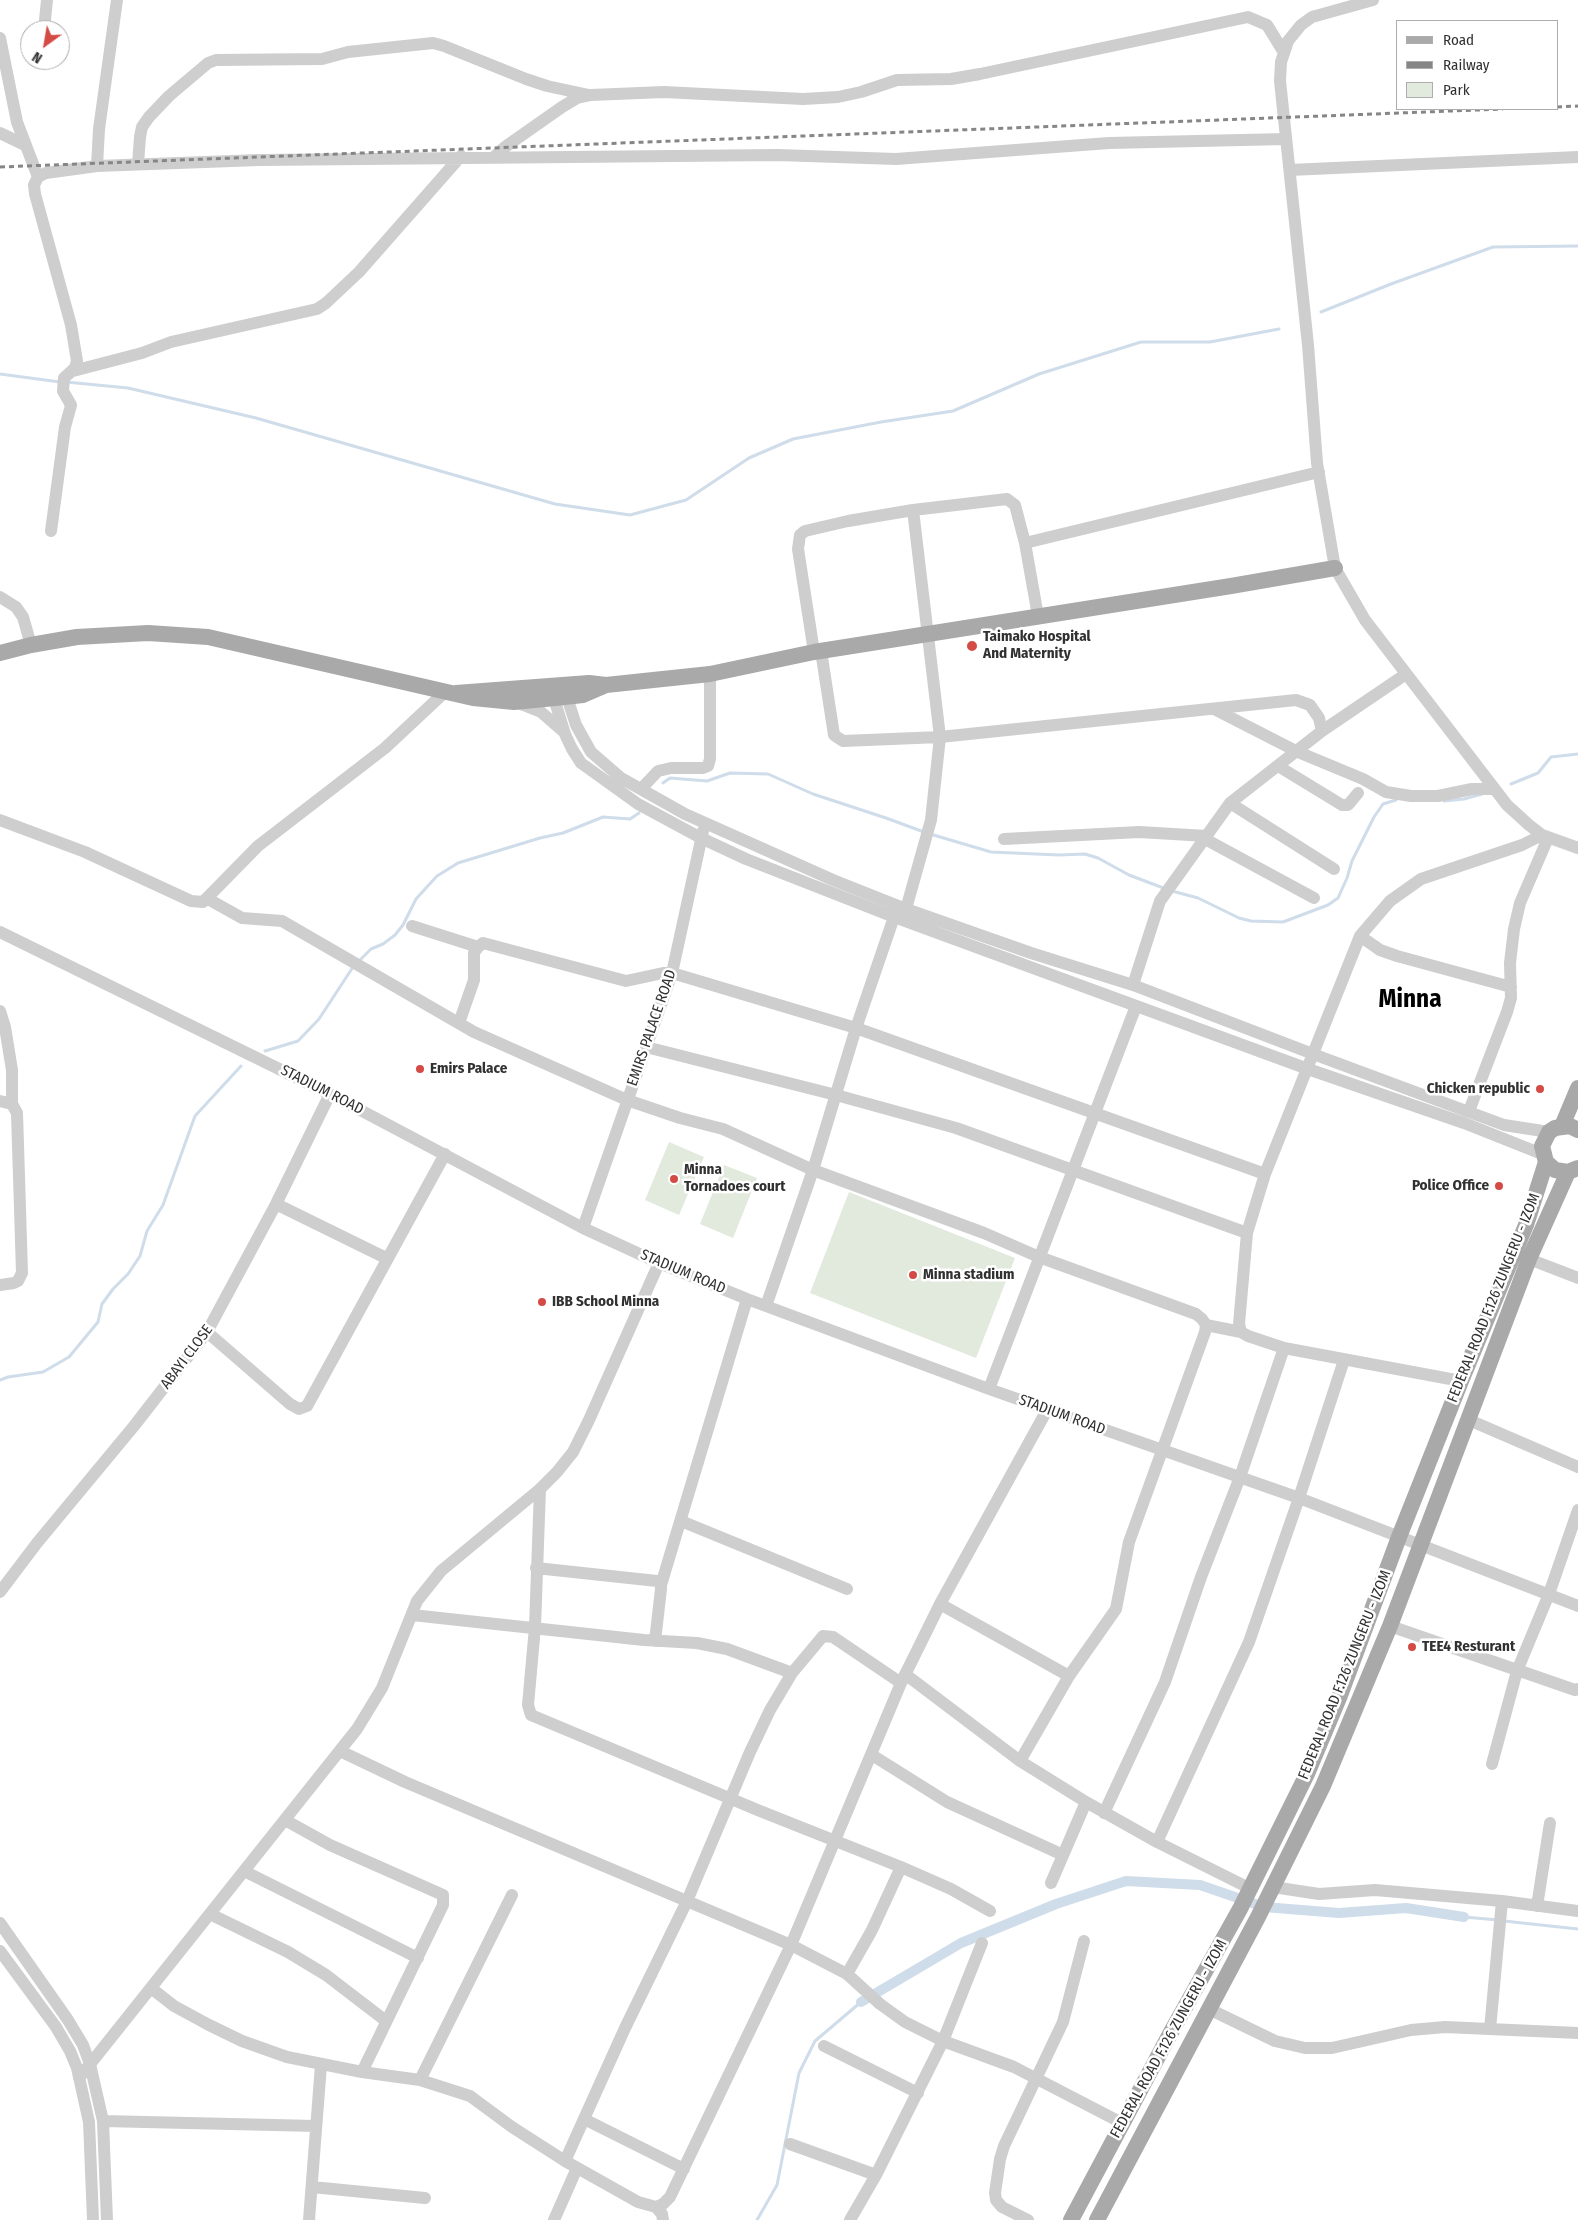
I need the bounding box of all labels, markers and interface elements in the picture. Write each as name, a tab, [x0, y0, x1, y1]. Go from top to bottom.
north arrow	[20, 20, 70, 70]
legend	[1396, 20, 1558, 110]
text: Road	[1443, 31, 1474, 49]
text: N	[29, 48, 45, 67]
text: Railway	[1443, 56, 1490, 74]
text: Park	[1443, 81, 1470, 99]
place label: Taimako Hospital And Maternity	[983, 628, 1091, 663]
marker: Taimako Hospital And Maternity	[965, 639, 979, 653]
street label: EMIRS PALACE ROAD	[624, 967, 680, 1089]
district label: Minna	[1378, 985, 1442, 1015]
place label: Emirs Palace	[430, 1060, 507, 1078]
street label: STADIUM ROAD	[277, 1061, 367, 1119]
marker: Emirs Palace	[414, 1063, 426, 1075]
place label: Chicken republic	[1427, 1080, 1530, 1098]
marker: Chicken republic	[1534, 1083, 1546, 1095]
place label: Minna Tornadoes court	[684, 1161, 786, 1196]
marker: Minna Tornadoes court	[668, 1173, 680, 1185]
place label: Police Office	[1412, 1177, 1489, 1195]
marker: Police Office	[1493, 1180, 1505, 1192]
street label: FEDERAL ROAD F.126 ZUNGERU - IZOM	[1444, 1191, 1544, 1405]
street label: STADIUM ROAD	[638, 1246, 728, 1298]
place label: Minna stadium	[923, 1266, 1014, 1284]
marker: Minna stadium	[907, 1269, 919, 1281]
place label: IBB School Minna	[552, 1293, 659, 1311]
marker: IBB School Minna	[536, 1296, 548, 1308]
street label: ABAYI CLOSE	[157, 1321, 217, 1393]
street label: STADIUM ROAD	[1016, 1391, 1108, 1439]
street label: FEDERAL ROAD F.126 ZUNGERU - IZOM	[1295, 1568, 1395, 1782]
place label: TEE4 Resturant	[1422, 1638, 1515, 1656]
marker: TEE4 Resturant	[1406, 1641, 1418, 1653]
street label: FEDERAL ROAD F.126 ZUNGERU - IZOM	[1107, 1937, 1231, 2141]

